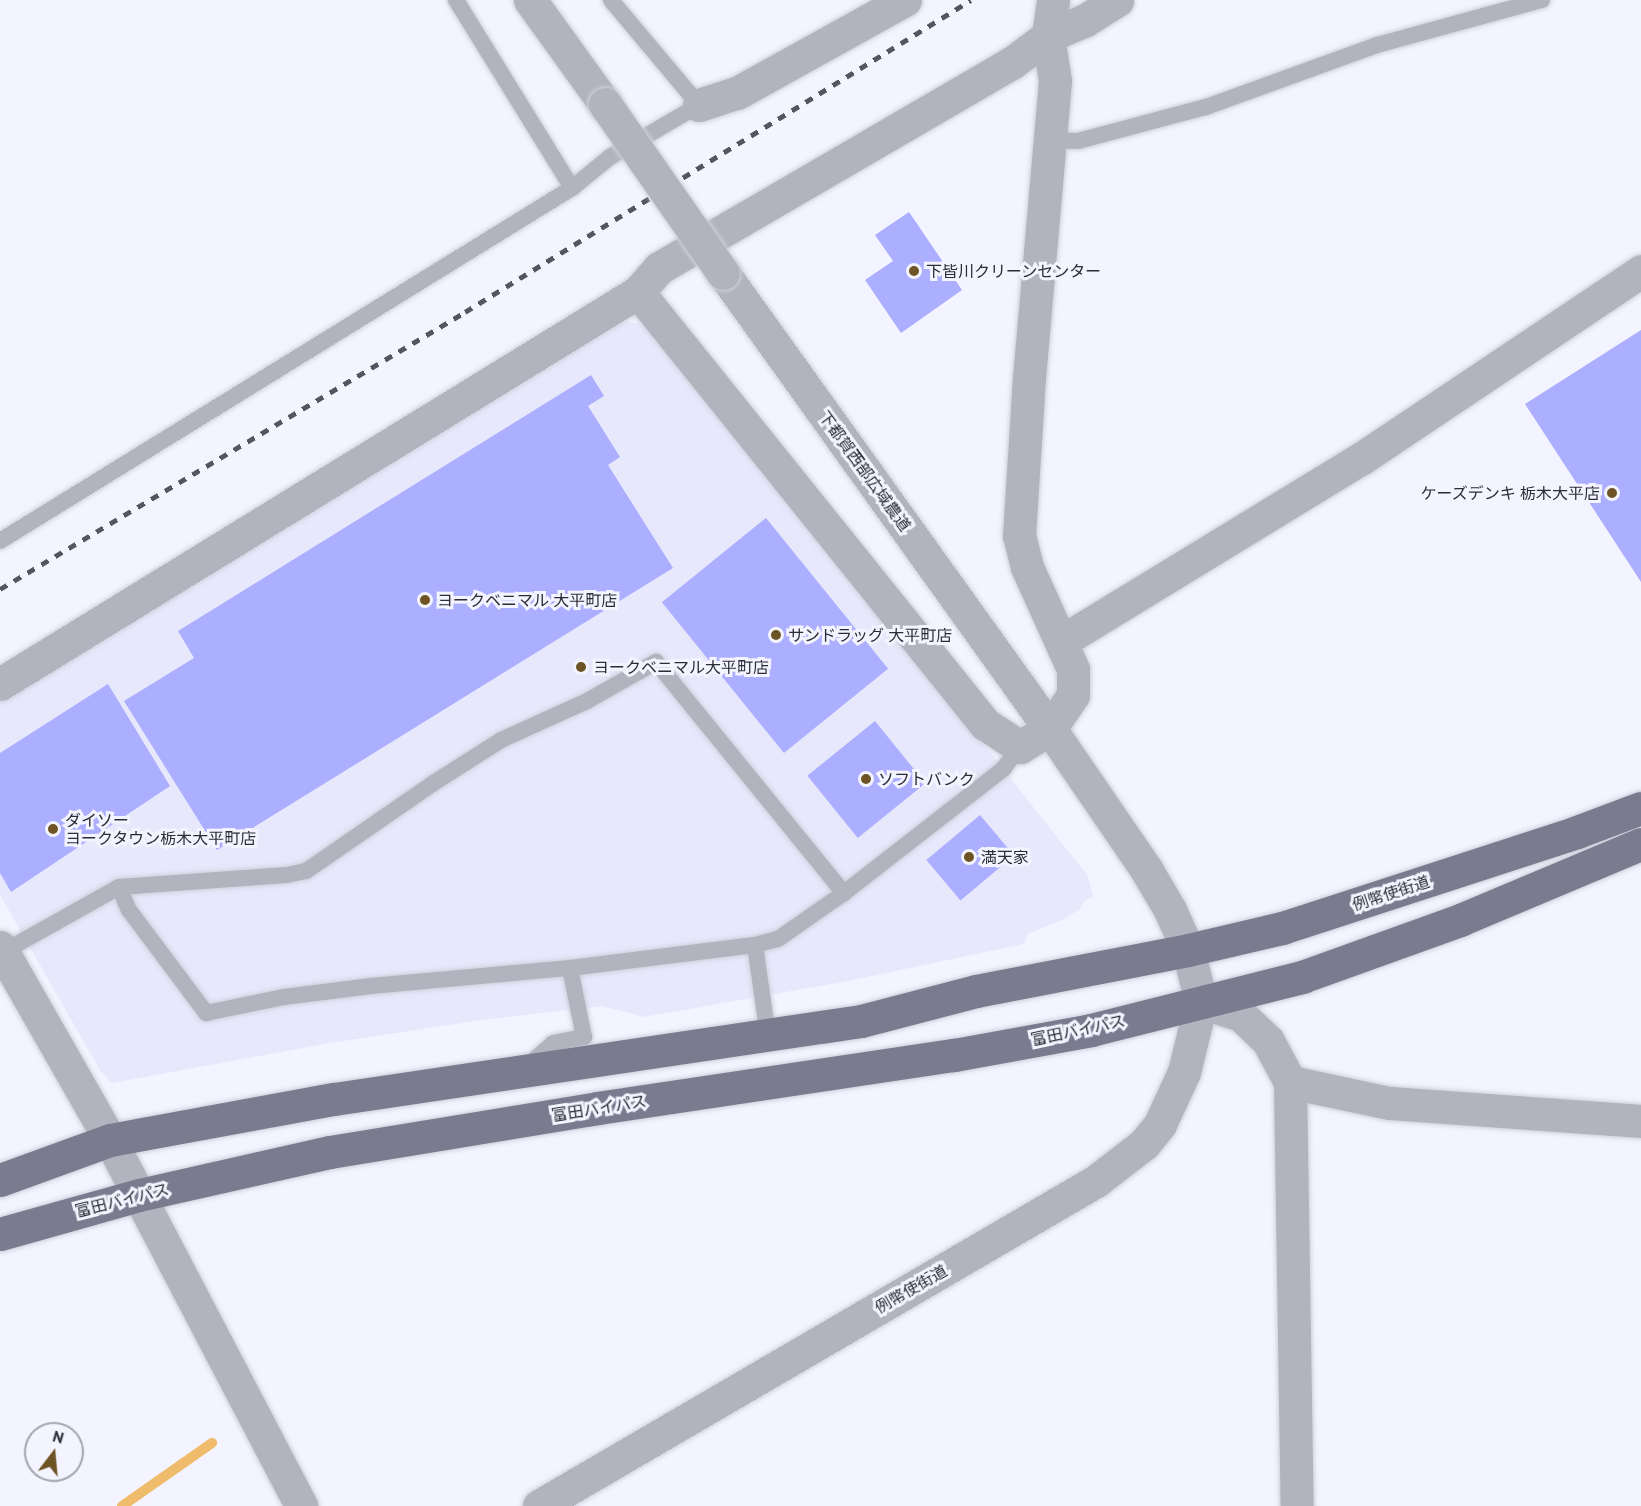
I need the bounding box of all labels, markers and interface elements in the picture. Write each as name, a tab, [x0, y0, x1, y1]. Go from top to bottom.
place label: 下皆川クリーンセンター	[926, 261, 1102, 281]
marker: 下皆川クリーンセンター	[907, 264, 921, 278]
street label: 下都賀西部広域農道	[815, 407, 915, 535]
place label: ケーズデンキ 栃木大平店	[1420, 483, 1600, 503]
marker: ケーズデンキ 栃木大平店	[1605, 486, 1619, 500]
place label: ヨークベニマル 大平町店	[437, 590, 617, 610]
marker: ヨークベニマル 大平町店	[418, 593, 432, 607]
place label: サンドラッグ 大平町店	[788, 625, 952, 645]
marker: サンドラッグ 大平町店	[769, 628, 783, 642]
place label: ヨークベニマル大平町店	[593, 657, 769, 677]
marker: ヨークベニマル大平町店	[574, 660, 588, 674]
place label: ソフトバンク	[878, 769, 974, 789]
marker: ソフトバンク	[859, 772, 873, 786]
place label: ダイソー ヨークタウン栃木大平町店	[65, 810, 257, 848]
marker: ダイソー ヨークタウン栃木大平町店	[46, 822, 60, 836]
place label: 満天家	[981, 847, 1029, 867]
marker: 満天家	[962, 850, 976, 864]
street label: 例幣使街道	[1350, 872, 1432, 914]
street label: 富田バイパス	[1029, 1011, 1127, 1049]
street label: 富田バイパス	[550, 1091, 648, 1125]
street label: 富田バイパス	[73, 1179, 171, 1221]
street label: 例幣使街道	[872, 1261, 950, 1317]
north arrow	[24, 1422, 84, 1482]
text: N	[51, 1426, 66, 1448]

